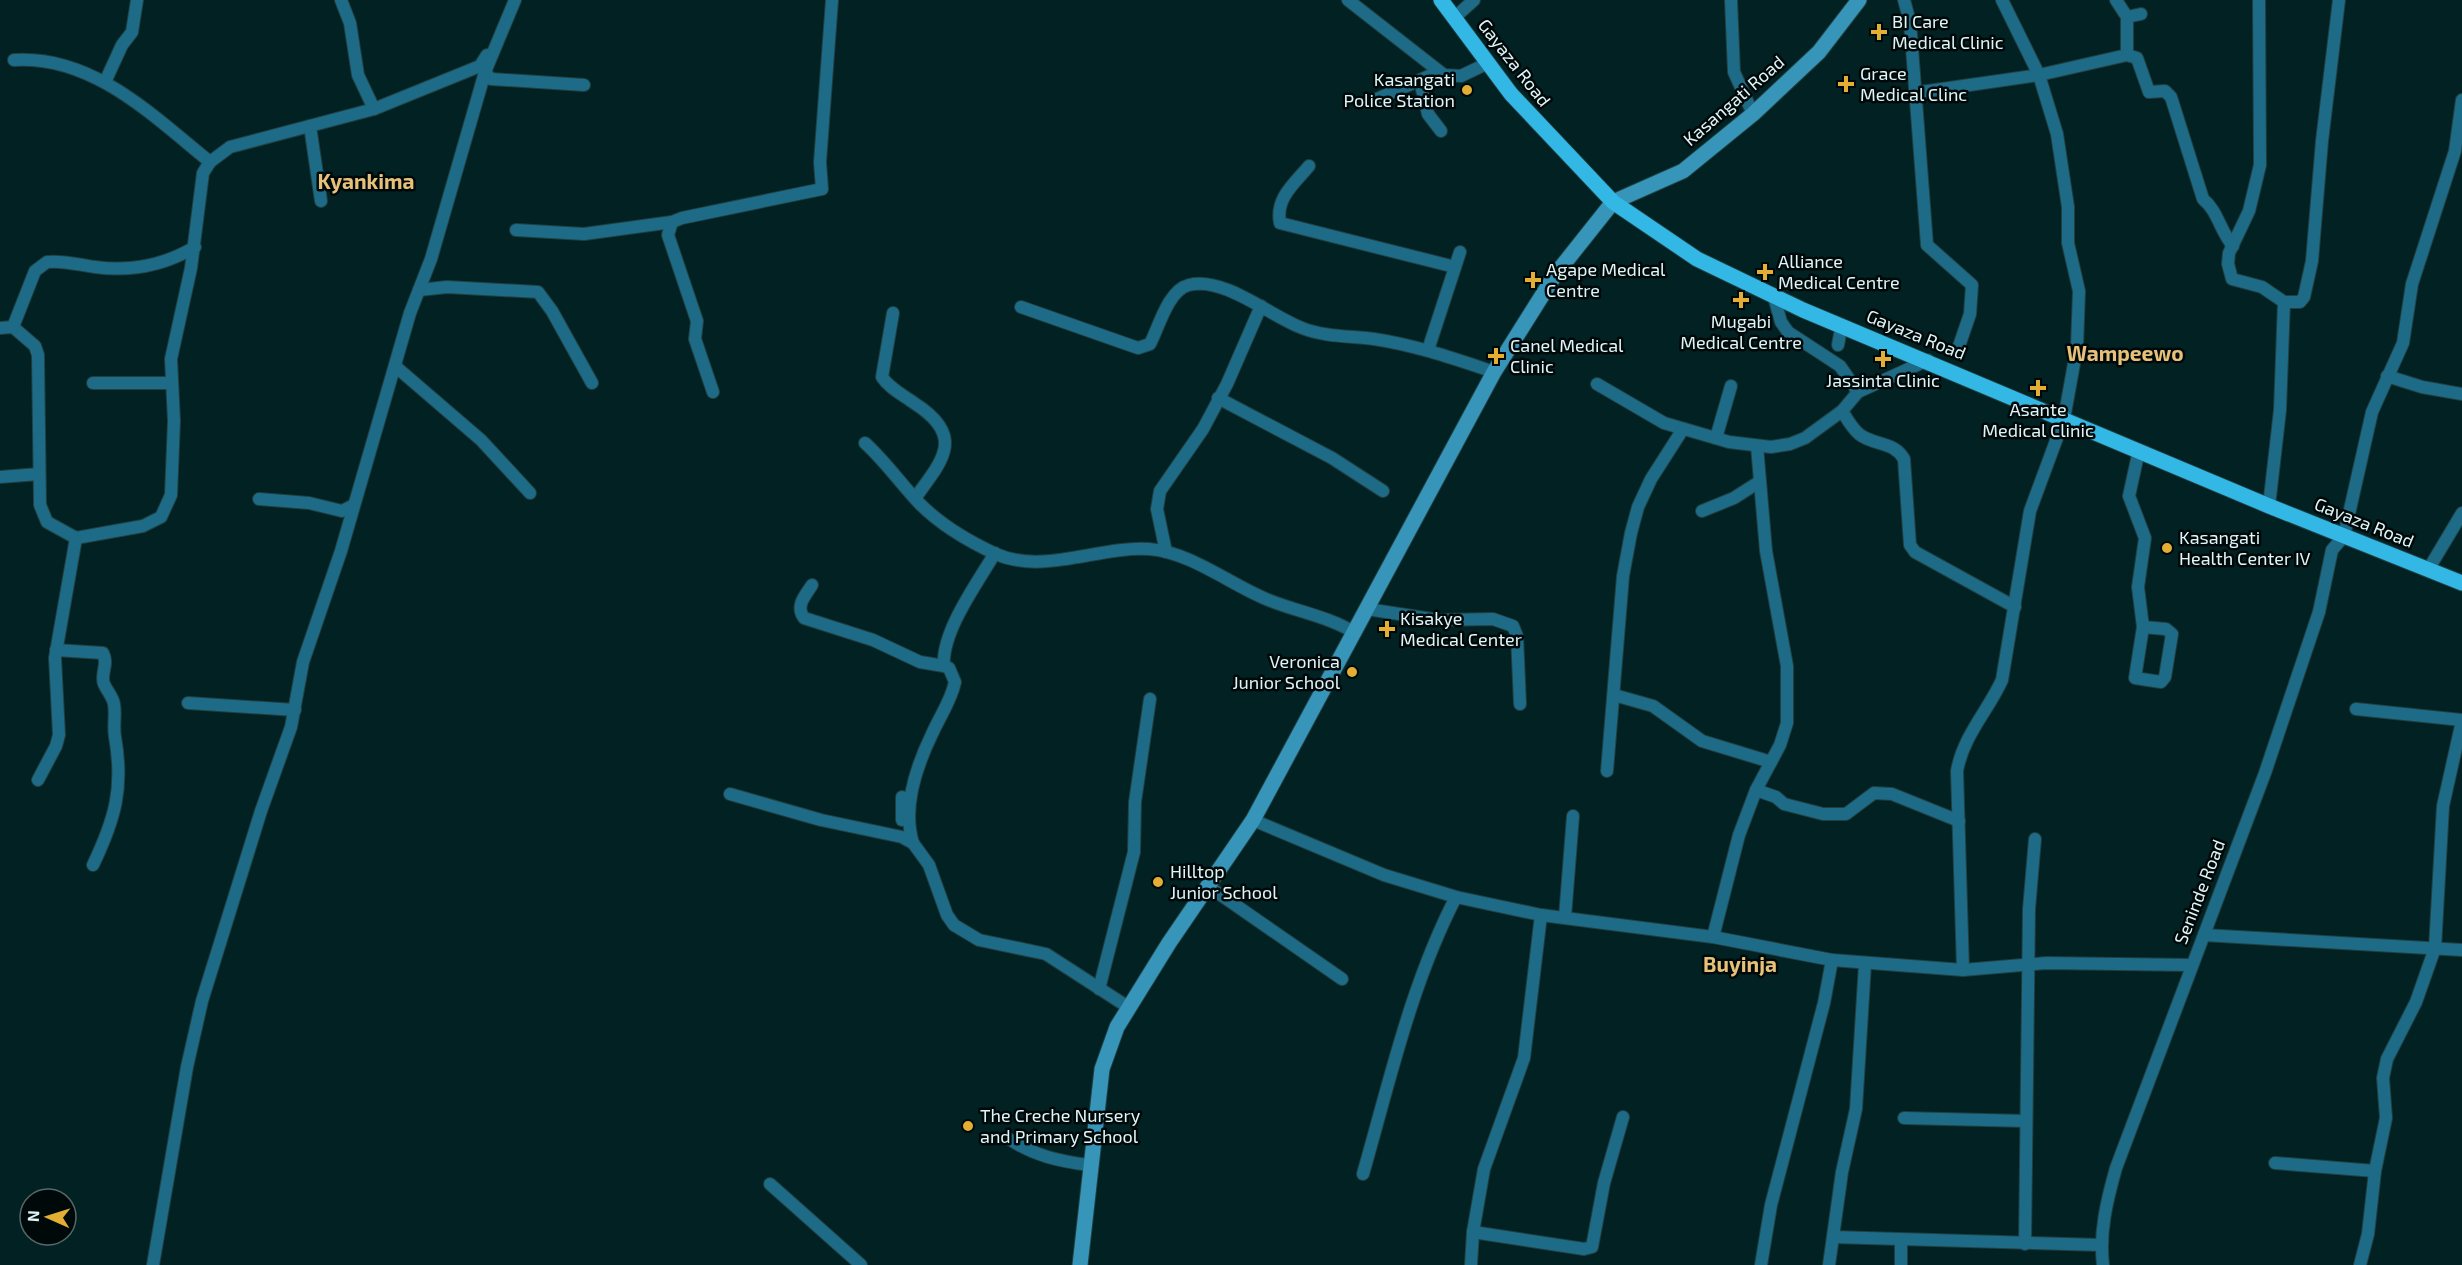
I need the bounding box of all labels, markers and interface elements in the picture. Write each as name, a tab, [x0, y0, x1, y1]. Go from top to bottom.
place label: BI Care Medical Clinic	[1892, 10, 2004, 53]
street label: Gayaza Road	[1474, 14, 1556, 111]
marker: BI Care Medical Clinic	[1870, 23, 1888, 41]
street label: Kasangati Road	[1678, 50, 1788, 150]
place label: Grace Medical Clinc	[1860, 62, 1967, 105]
place label: Kasangati Police Station	[1343, 68, 1455, 111]
marker: Grace Medical Clinc	[1837, 75, 1855, 93]
marker: Kasangati Police Station	[1460, 83, 1474, 97]
district label: Kyankima	[317, 168, 415, 194]
place label: Alliance Medical Centre	[1778, 250, 1900, 293]
place label: Agape Medical Centre	[1546, 258, 1666, 301]
marker: Alliance Medical Centre	[1756, 263, 1774, 281]
marker: Agape Medical Centre	[1524, 271, 1542, 289]
marker: Mugabi Medical Centre	[1732, 291, 1750, 309]
street label: Gayaza Road	[1864, 304, 1969, 364]
place label: Mugabi Medical Centre	[1680, 310, 1802, 353]
place label: Canel Medical Clinic	[1510, 334, 1624, 377]
district label: Wampeewo	[2066, 340, 2184, 365]
marker: Canel Medical Clinic	[1487, 347, 1505, 365]
marker: Jassinta Clinic	[1874, 350, 1892, 368]
place label: Jassinta Clinic	[1826, 369, 1940, 391]
marker: Asante Medical Clinic	[2029, 379, 2047, 397]
place label: Asante Medical Clinic	[1982, 398, 2094, 441]
street label: Gayaza Road	[2312, 492, 2417, 552]
place label: Kasangati Health Center IV	[2179, 526, 2311, 569]
marker: Kasangati Health Center IV	[2160, 541, 2174, 555]
place label: Kisakye Medical Center	[1400, 607, 1522, 650]
marker: Kisakye Medical Center	[1378, 620, 1396, 638]
place label: Veronica Junior School	[1232, 650, 1341, 693]
marker: Veronica Junior School	[1345, 665, 1359, 679]
street label: Seninde Road	[2169, 836, 2229, 947]
place label: Hilltop Junior School	[1170, 860, 1278, 903]
marker: Hilltop Junior School	[1151, 875, 1165, 889]
district label: Buyinja	[1703, 951, 1777, 977]
place label: The Creche Nursery and Primary School	[980, 1104, 1141, 1147]
marker: The Creche Nursery and Primary School	[961, 1119, 975, 1133]
north arrow	[18, 1187, 78, 1247]
text: N	[23, 1210, 42, 1222]

